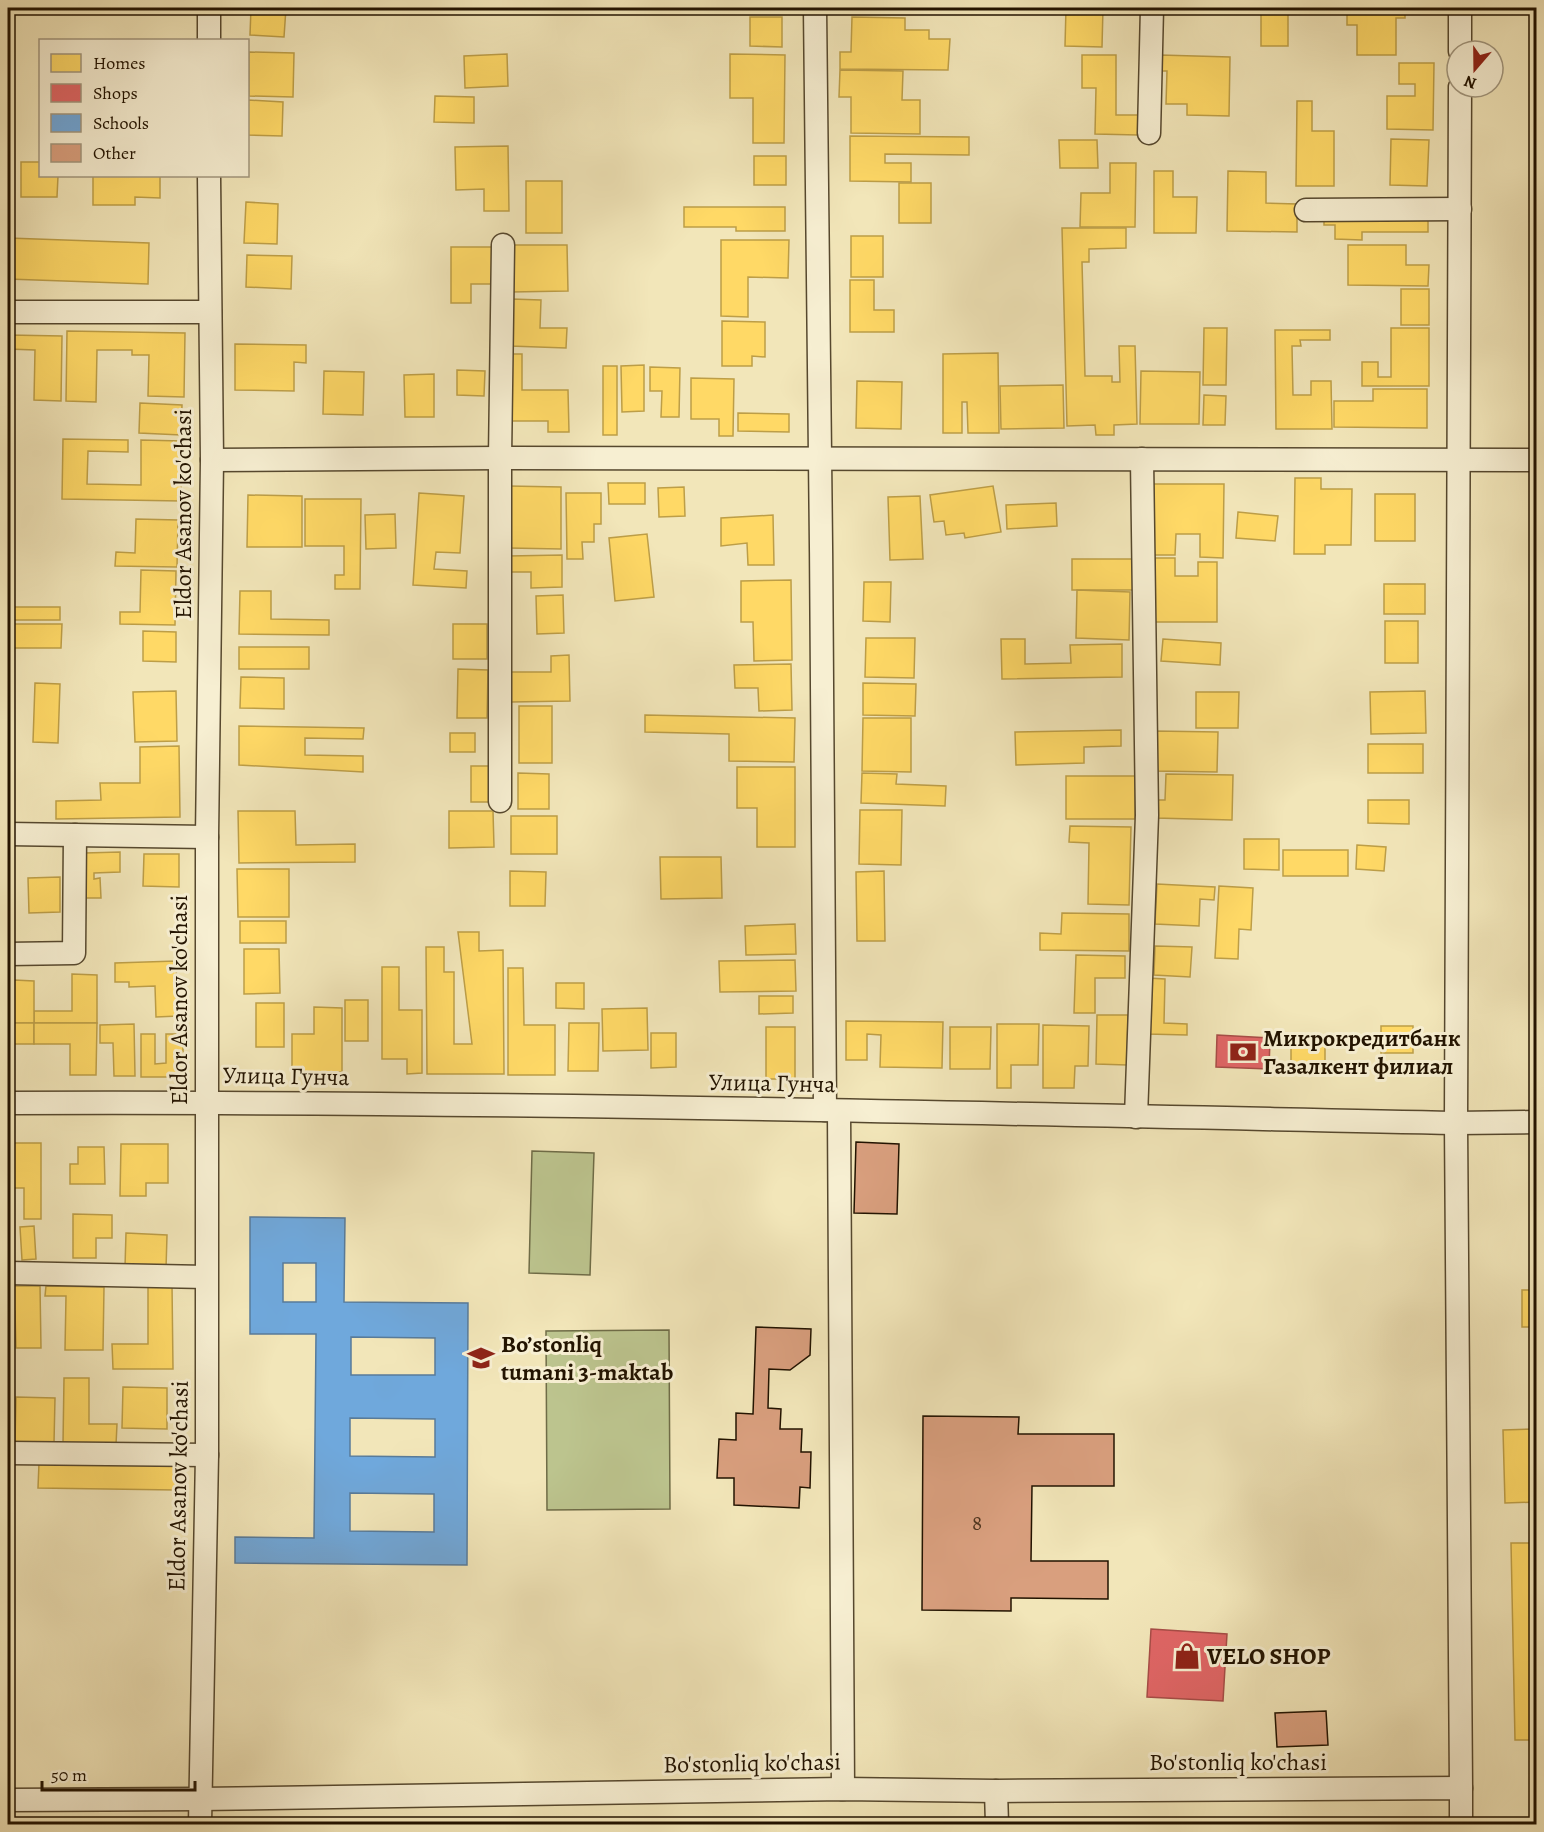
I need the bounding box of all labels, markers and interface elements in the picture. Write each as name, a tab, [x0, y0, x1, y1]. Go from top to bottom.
legend	[39, 39, 249, 177]
north arrow	[1445, 39, 1505, 99]
text: Homes	[93, 51, 145, 75]
text: N	[1461, 70, 1479, 94]
text: Shops	[93, 81, 138, 105]
text: Schools	[93, 111, 149, 135]
text: Other	[93, 141, 136, 165]
street label: Eldor Asanov ko'chasi	[167, 409, 199, 619]
street label: Eldor Asanov ko'chasi	[163, 895, 195, 1105]
place label: Микрокредитбанк Газалкент филиал	[1263, 1022, 1461, 1082]
bank icon: Микрокредитбанк Газалкент филиал	[1228, 1037, 1258, 1067]
street label: Улица Гунча	[222, 1059, 350, 1093]
street label: Улица Гунча	[708, 1066, 836, 1100]
place label: Bo’stonliq tumani 3-maktab	[501, 1328, 673, 1388]
school or university icon: Bo’stonliq tumani 3-maktab	[466, 1343, 496, 1373]
street label: Eldor Asanov ko'chasi	[160, 1380, 196, 1592]
house number: 8	[972, 1509, 982, 1537]
place label: VELO SHOP	[1206, 1640, 1330, 1672]
shop icon: VELO SHOP	[1172, 1641, 1202, 1671]
street label: Bo'stonliq ko'chasi	[663, 1745, 841, 1781]
street label: Bo'stonliq ko'chasi	[1149, 1746, 1327, 1778]
scale bar	[42, 1754, 195, 1792]
text: 50 m	[51, 1763, 87, 1787]

